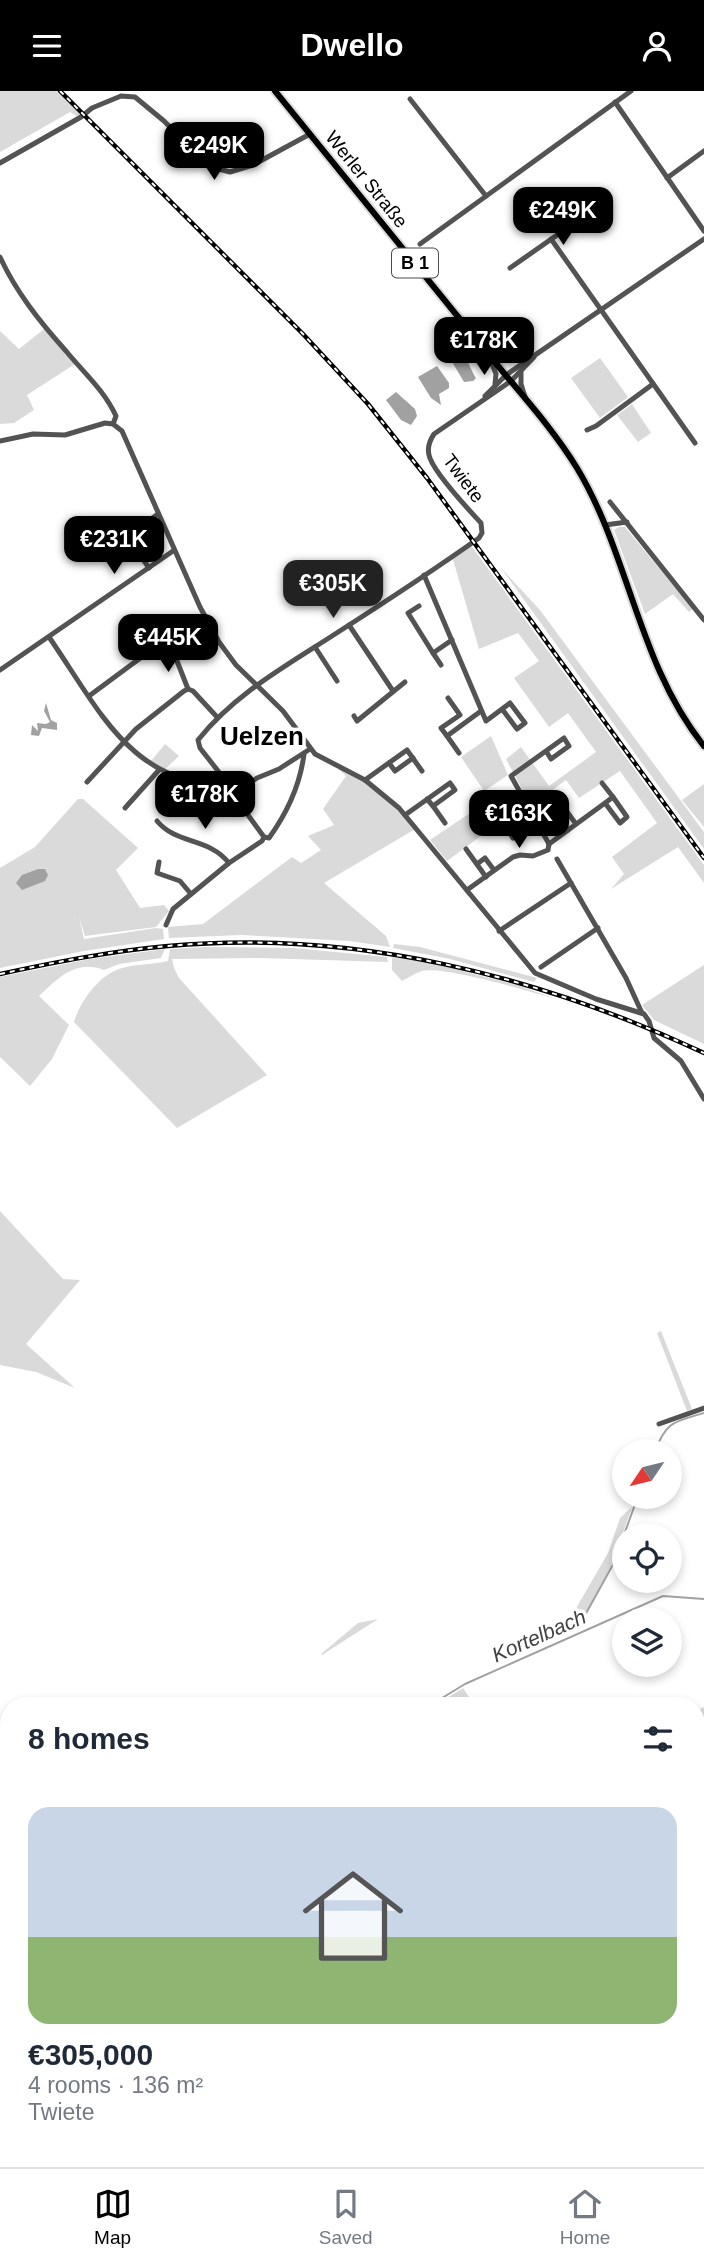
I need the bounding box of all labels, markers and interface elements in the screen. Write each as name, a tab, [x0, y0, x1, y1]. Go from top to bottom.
icon: menu	[28, 27, 66, 65]
text: Dwello	[300, 27, 404, 63]
icon: person	[638, 27, 676, 65]
pin: €249K	[165, 123, 263, 182]
street label: Werler Straße	[321, 127, 412, 232]
text: €249K	[180, 132, 248, 158]
pin: €249K	[514, 187, 612, 247]
text: €249K	[529, 197, 597, 223]
road number: B 1	[392, 249, 438, 278]
pin: €178K	[435, 317, 533, 377]
text: €178K	[450, 327, 518, 353]
street label: Twiete	[439, 450, 489, 507]
pin: €231K	[65, 517, 163, 576]
text: €231K	[80, 526, 148, 552]
pin: €305K	[284, 561, 382, 620]
text: €305K	[299, 570, 367, 596]
pin: €445K	[119, 615, 217, 674]
text: €445K	[134, 624, 202, 650]
district label: Uelzen	[220, 721, 304, 751]
pin: €178K	[156, 771, 254, 831]
text: €178K	[171, 781, 239, 807]
pin: €163K	[470, 791, 568, 850]
text: €163K	[485, 800, 553, 826]
north arrow	[612, 1439, 682, 1509]
map controls	[612, 1439, 682, 1677]
button: locate	[612, 1523, 682, 1593]
water label: Kortelbach	[488, 1605, 589, 1666]
button: layers	[612, 1607, 682, 1677]
icon: filters	[639, 1720, 677, 1758]
text: 8 homes	[28, 1722, 150, 1755]
icon: home	[290, 1853, 416, 1979]
text: €305,000	[28, 2038, 153, 2071]
text: 4 rooms · 136 m²	[28, 2072, 203, 2098]
text: Twiete	[28, 2099, 94, 2125]
tab: Map	[94, 2185, 132, 2249]
tab: Saved	[319, 2185, 373, 2249]
tab: Home	[560, 2185, 610, 2249]

